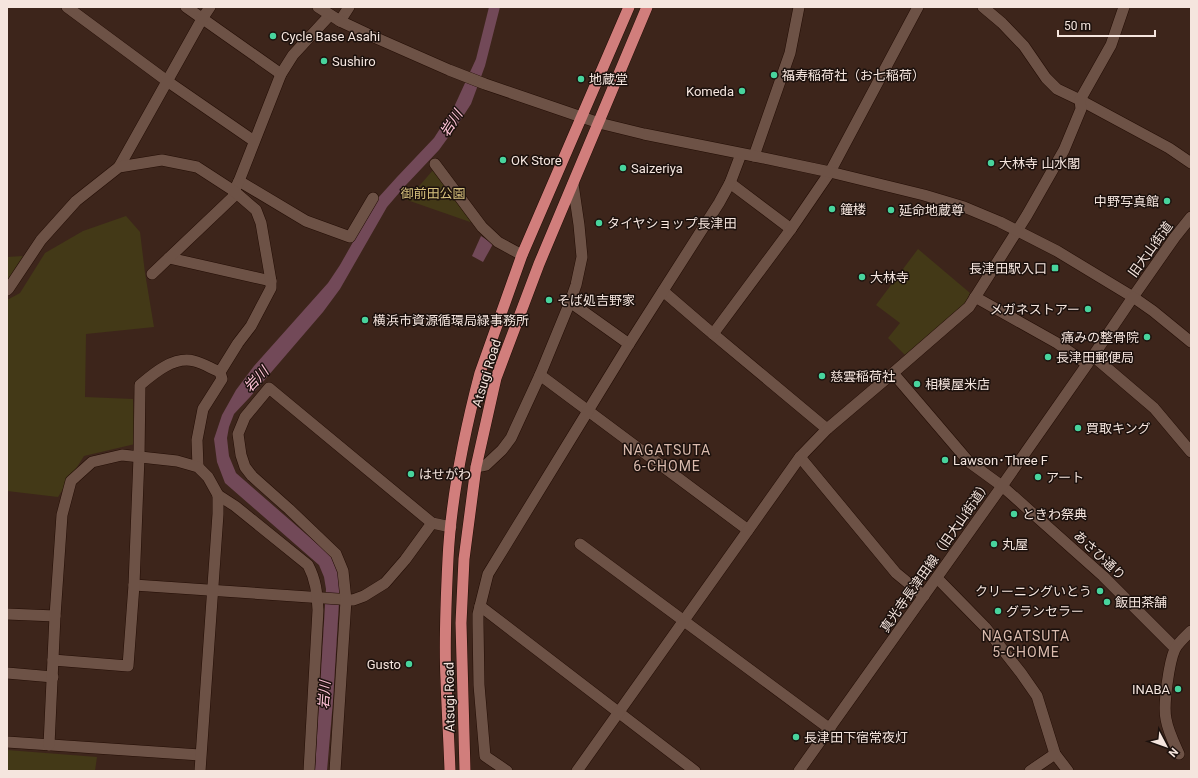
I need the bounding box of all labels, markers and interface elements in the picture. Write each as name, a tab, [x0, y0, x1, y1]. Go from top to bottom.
scale bar	[1058, 12, 1155, 38]
text: 50 m	[1064, 19, 1091, 33]
place label: Cycle Base Asahi	[281, 29, 380, 44]
marker: Cycle Base Asahi	[268, 31, 278, 41]
place label: Sushiro	[332, 54, 376, 69]
marker: Sushiro	[319, 56, 329, 66]
place label: 福寿稲荷社（お七稲荷）	[782, 68, 925, 83]
marker: 福寿稲荷社（お七稲荷）	[769, 70, 779, 80]
place label: 地蔵堂	[589, 72, 628, 87]
marker: 地蔵堂	[576, 74, 586, 84]
place label: Komeda	[686, 84, 734, 99]
marker: Komeda	[737, 86, 747, 96]
water label: 岩川	[437, 105, 466, 139]
place label: OK Store	[511, 153, 562, 168]
marker: OK Store	[498, 155, 508, 165]
place label: 大林寺 山水閣	[999, 156, 1080, 171]
marker: 大林寺 山水閣	[986, 158, 996, 168]
place label: Saizeriya	[631, 161, 683, 176]
marker: Saizeriya	[618, 163, 628, 173]
park label: 御前田公園	[400, 186, 466, 201]
place label: 中野写真館	[1094, 194, 1159, 209]
marker: 中野写真館	[1162, 196, 1172, 206]
place label: 鐘楼	[840, 202, 866, 217]
place label: 延命地蔵尊	[899, 203, 964, 218]
marker: 鐘楼	[827, 204, 837, 214]
marker: 延命地蔵尊	[886, 205, 896, 215]
place label: タイヤショップ長津田	[607, 216, 737, 231]
marker: タイヤショップ長津田	[594, 218, 604, 228]
street label: 旧大山街道	[1125, 219, 1176, 280]
place label: 長津田駅入口	[969, 261, 1047, 276]
marker: 長津田駅入口	[1050, 263, 1060, 273]
place label: 大林寺	[870, 270, 909, 285]
marker: 大林寺	[857, 272, 867, 282]
place label: そば処吉野家	[557, 293, 635, 308]
marker: そば処吉野家	[544, 295, 554, 305]
place label: メガネストアー	[990, 302, 1080, 317]
marker: メガネストアー	[1083, 304, 1093, 314]
place label: 横浜市資源循環局緑事務所	[373, 313, 529, 328]
marker: 横浜市資源循環局緑事務所	[360, 315, 370, 325]
place label: 痛みの整骨院	[1061, 330, 1139, 345]
marker: 痛みの整骨院	[1142, 332, 1152, 342]
street label: Atsugi Road	[469, 337, 504, 409]
place label: 長津田郵便局	[1056, 350, 1134, 365]
marker: 長津田郵便局	[1043, 352, 1053, 362]
water label: 岩川	[241, 362, 273, 395]
place label: 慈雲稲荷社	[830, 369, 895, 384]
marker: 慈雲稲荷社	[817, 371, 827, 381]
place label: 相模屋米店	[925, 377, 990, 392]
marker: 相模屋米店	[912, 379, 922, 389]
place label: 買取キング	[1086, 421, 1151, 436]
marker: 買取キング	[1073, 423, 1083, 433]
district label: NAGATSUTA 6-CHOME	[623, 442, 711, 474]
place label: Lawson･Three F	[953, 453, 1048, 468]
marker: Lawson･Three F	[940, 455, 950, 465]
place label: はせがわ	[419, 467, 471, 482]
marker: はせがわ	[406, 469, 416, 479]
place label: アート	[1046, 470, 1084, 485]
marker: アート	[1033, 472, 1043, 482]
street label: 真光寺長津田線（旧大山街道）	[877, 477, 994, 635]
place label: ときわ祭典	[1022, 507, 1087, 522]
marker: ときわ祭典	[1009, 509, 1019, 519]
street label: あさひ通り	[1071, 528, 1129, 583]
place label: 丸屋	[1002, 537, 1028, 552]
marker: 丸屋	[989, 539, 999, 549]
place label: クリーニングいとう	[975, 584, 1092, 599]
marker: クリーニングいとう	[1095, 586, 1105, 596]
place label: 飯田茶舗	[1115, 595, 1167, 610]
marker: 飯田茶舗	[1102, 597, 1112, 607]
place label: グランセラー	[1006, 604, 1084, 619]
marker: グランセラー	[993, 606, 1003, 616]
district label: NAGATSUTA 5-CHOME	[982, 628, 1070, 660]
place label: Gusto	[367, 657, 401, 672]
marker: Gusto	[404, 659, 414, 669]
street label: Atsugi Road	[441, 662, 458, 732]
water label: 岩川	[315, 678, 333, 710]
place label: INABA	[1132, 682, 1171, 697]
marker: INABA	[1173, 684, 1183, 694]
north arrow	[1146, 726, 1186, 766]
place label: 長津田下宿常夜灯	[804, 730, 908, 745]
marker: 長津田下宿常夜灯	[791, 732, 801, 742]
text: N	[1166, 745, 1181, 760]

